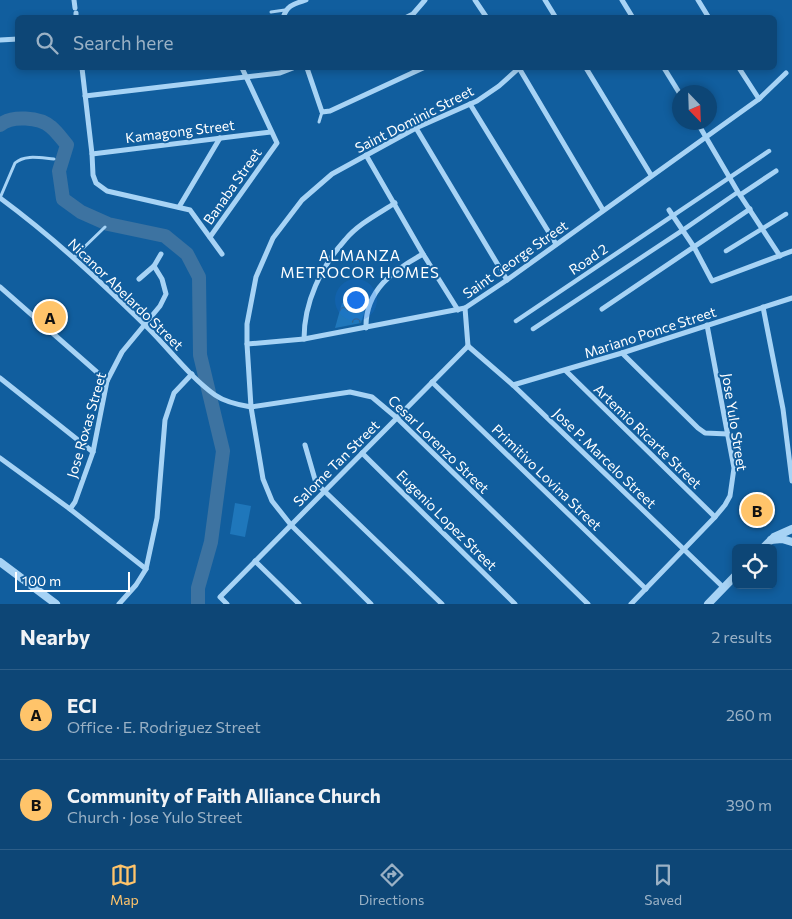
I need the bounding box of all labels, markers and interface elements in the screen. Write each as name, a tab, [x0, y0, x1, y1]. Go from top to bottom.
search box	[15, 15, 777, 70]
icon: search	[33, 29, 61, 57]
text: Search here	[73, 31, 173, 54]
street label: Saint Dominic Street	[352, 82, 476, 156]
north arrow	[672, 85, 717, 130]
street label: Kamagong Street	[124, 116, 236, 146]
street label: Banaba Street	[199, 144, 265, 228]
street label: Saint George Street	[459, 216, 571, 302]
street label: Nicanor Abelardo Street	[65, 235, 187, 354]
street label: Road 2	[565, 240, 611, 278]
district label: ALMANZA METROCOR HOMES	[280, 246, 440, 281]
your location	[343, 287, 369, 313]
pin: A	[34, 298, 66, 336]
street label: Mariano Ponce Street	[582, 303, 718, 361]
street label: Jose Roxas Street	[63, 370, 109, 480]
street label: Jose Yulo Street	[719, 372, 751, 472]
street label: Artemio Ricarte Street	[591, 380, 706, 492]
street label: Cesar Lorenzo Street	[385, 391, 493, 497]
street label: Jose P. Marcelo Street	[550, 404, 660, 512]
street label: Salome Tan Street	[289, 416, 383, 510]
street label: Primitivo Lovina Street	[489, 420, 605, 534]
street label: Eugenio Lopez Street	[393, 466, 501, 574]
pin: B	[741, 491, 773, 529]
map controls	[732, 544, 777, 589]
button: locate	[732, 544, 777, 589]
scale bar	[15, 569, 130, 592]
text: 100 m	[22, 572, 61, 589]
text: Nearby	[20, 624, 90, 649]
text: 2 results	[711, 627, 772, 646]
text: ECI	[67, 694, 97, 717]
text: A	[30, 705, 42, 724]
text: 260 m	[726, 705, 772, 724]
text: Office · E. Rodriguez Street	[67, 717, 261, 736]
text: Community of Faith Alliance Church	[67, 784, 381, 807]
text: B	[31, 795, 41, 814]
text: 390 m	[726, 795, 772, 814]
text: Church · Jose Yulo Street	[67, 807, 242, 826]
tab: Map	[110, 861, 139, 908]
tab: Directions	[359, 861, 424, 908]
tab: Saved	[644, 861, 682, 908]

